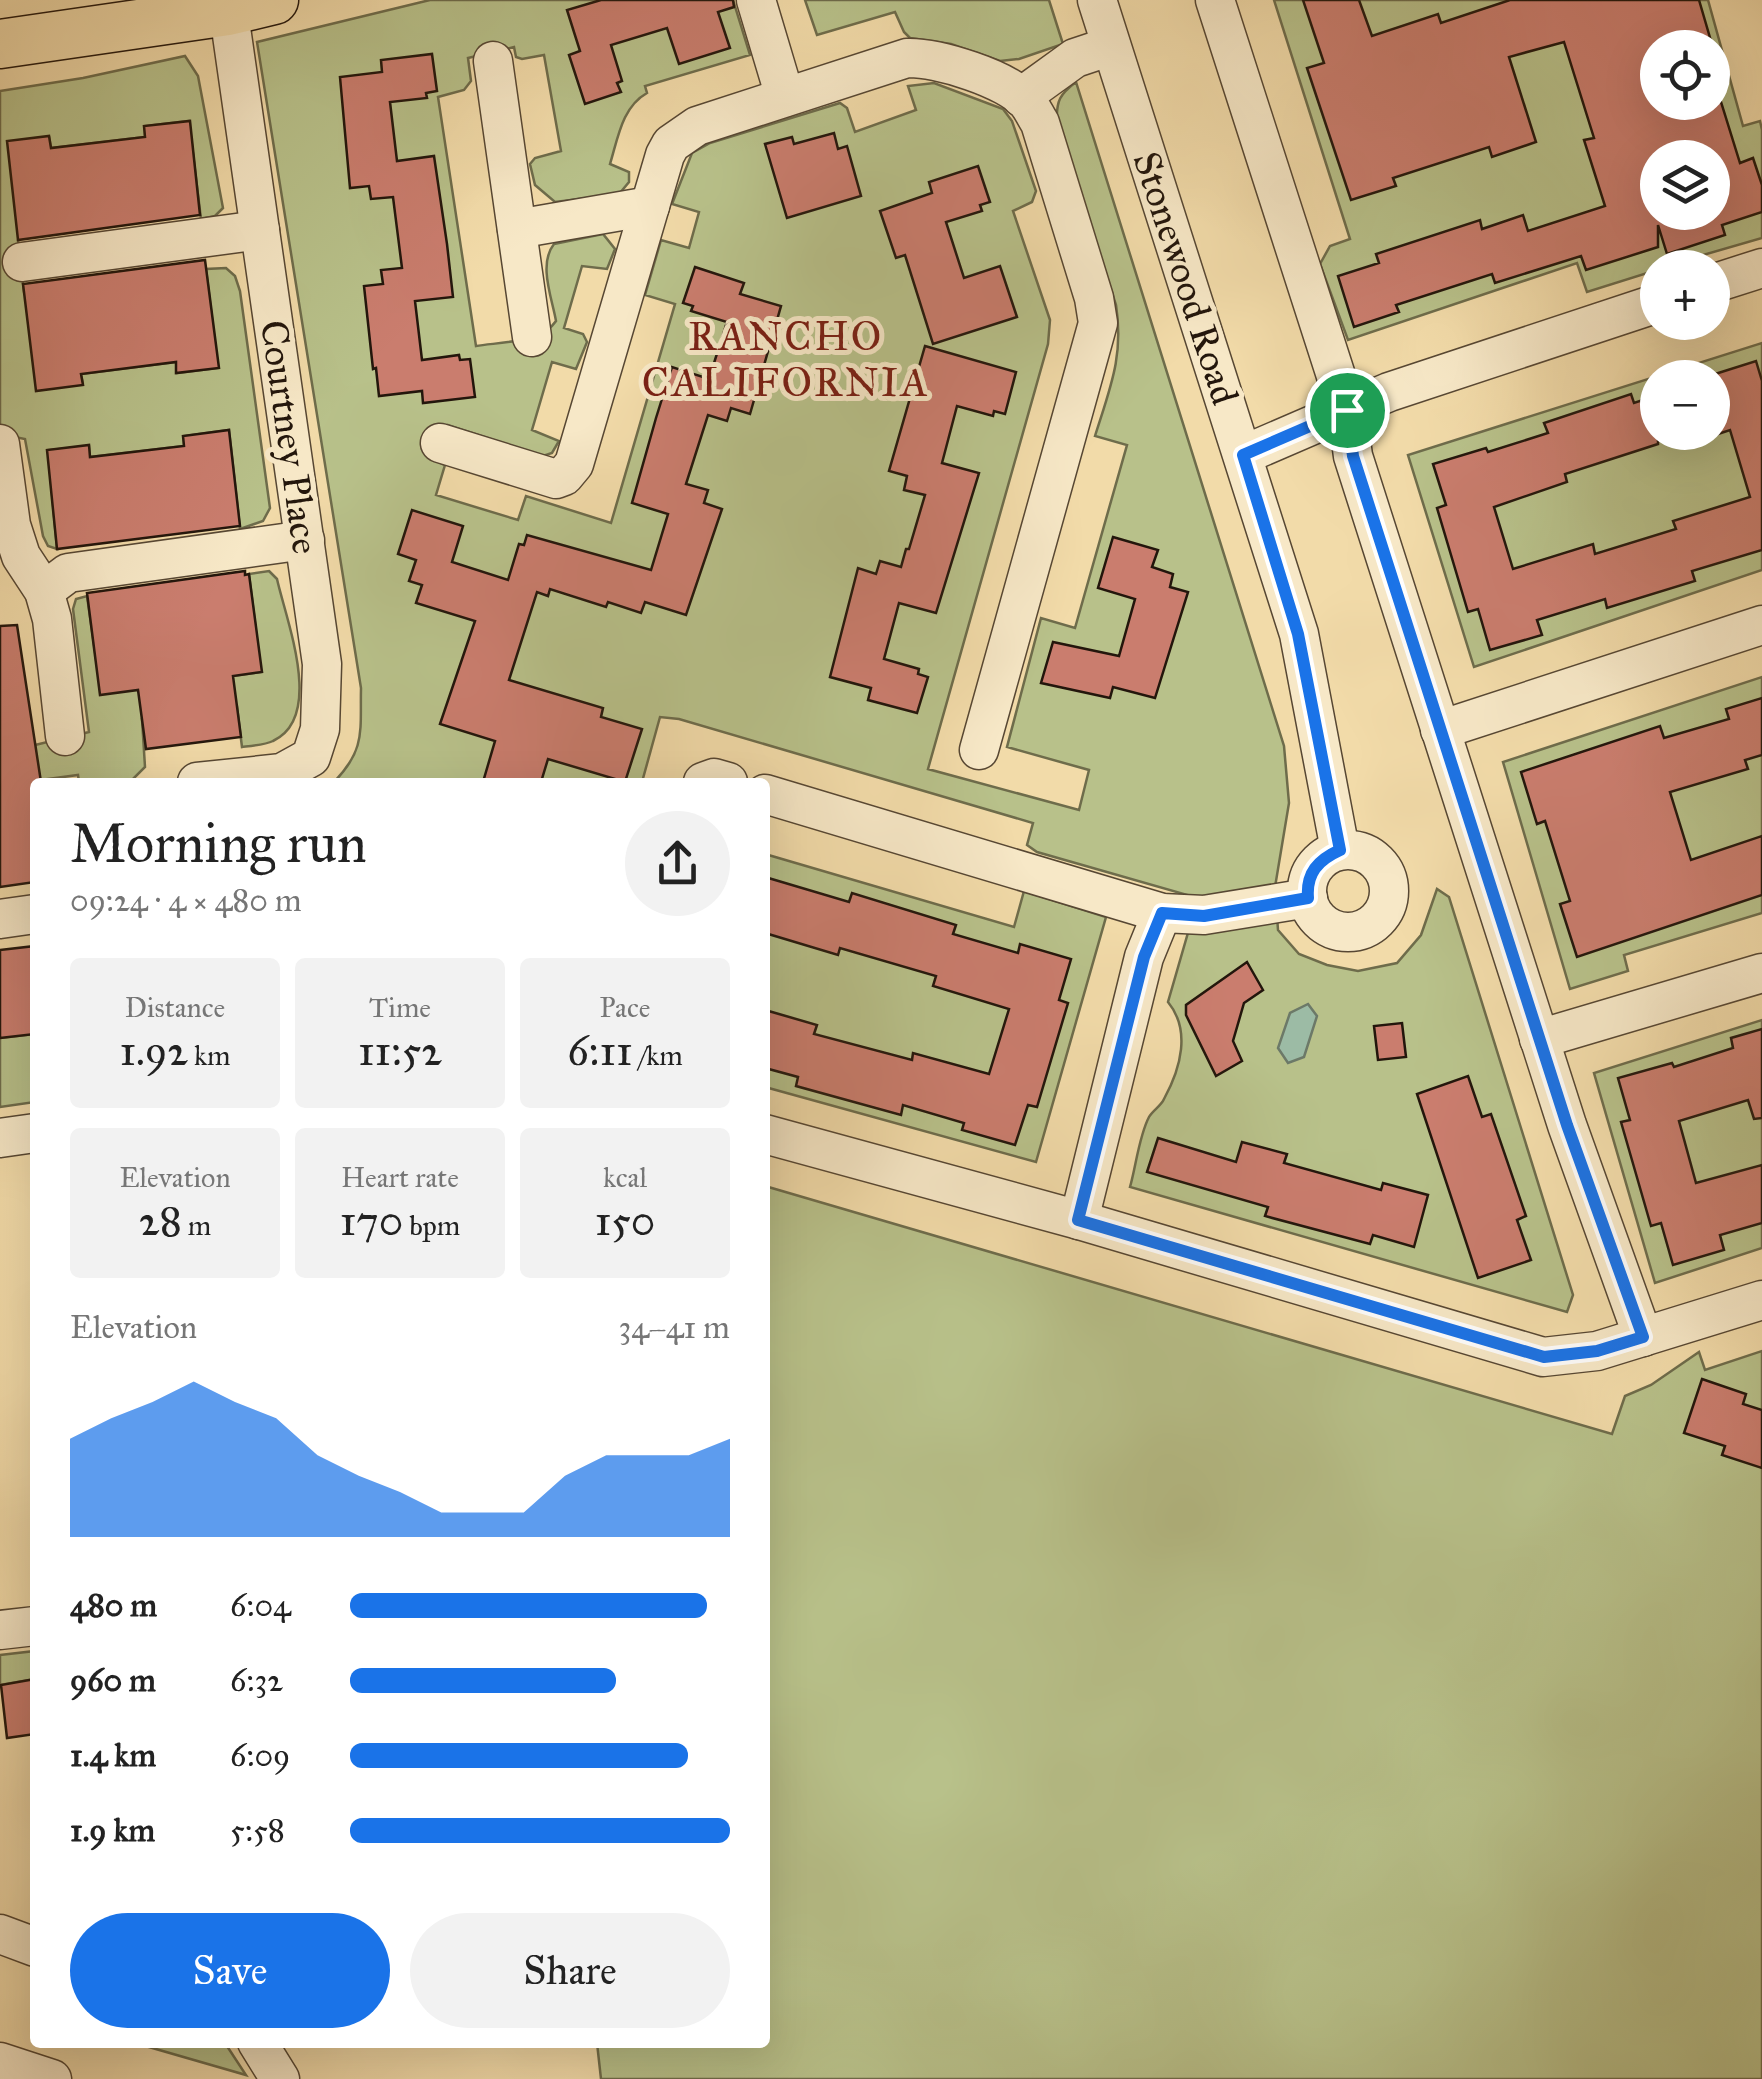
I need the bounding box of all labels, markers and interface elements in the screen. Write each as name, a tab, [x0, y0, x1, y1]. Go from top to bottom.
map controls	[1640, 30, 1730, 450]
button: locate	[1640, 30, 1730, 120]
button: layers	[1640, 140, 1730, 230]
street label: Stonewood Road	[1124, 146, 1248, 410]
button: +	[1640, 250, 1730, 340]
district label: RANCHO CALIFORNIA	[642, 312, 930, 407]
street label: Courtney Place	[251, 317, 329, 557]
button: −	[1640, 360, 1730, 450]
pin	[1305, 368, 1390, 453]
icon: arrive	[1320, 383, 1375, 438]
text: Morning run	[70, 810, 367, 877]
button: share	[625, 811, 730, 916]
text: 09:24 · 4 × 480 m	[70, 881, 302, 920]
text: Distance	[125, 990, 225, 1025]
text: Time	[369, 990, 431, 1025]
text: Pace	[600, 990, 650, 1025]
text: 1.92	[119, 1025, 188, 1077]
text: 11:52	[358, 1025, 442, 1077]
text: 6:11	[567, 1025, 633, 1077]
text: km	[188, 1038, 231, 1073]
text: /km	[633, 1038, 683, 1073]
text: Elevation	[119, 1160, 231, 1195]
text: Heart rate	[341, 1160, 459, 1195]
text: kcal	[603, 1160, 647, 1195]
text: 28	[139, 1195, 182, 1247]
text: 170	[340, 1195, 403, 1247]
text: 150	[595, 1195, 655, 1247]
text: m	[182, 1208, 211, 1243]
text: bpm	[403, 1208, 460, 1243]
text: Elevation	[70, 1308, 197, 1347]
text: 34–41 m	[618, 1308, 730, 1347]
text: 480 m	[70, 1586, 157, 1625]
text: 6:04	[230, 1586, 291, 1625]
text: 960 m	[70, 1661, 156, 1700]
text: 6:32	[230, 1661, 283, 1700]
text: 1.4 km	[70, 1736, 156, 1775]
text: 6:09	[230, 1736, 290, 1775]
text: 1.9 km	[70, 1811, 155, 1850]
text: 5:58	[230, 1811, 285, 1850]
button: Save	[70, 1913, 390, 2028]
button: Share	[410, 1913, 730, 2028]

